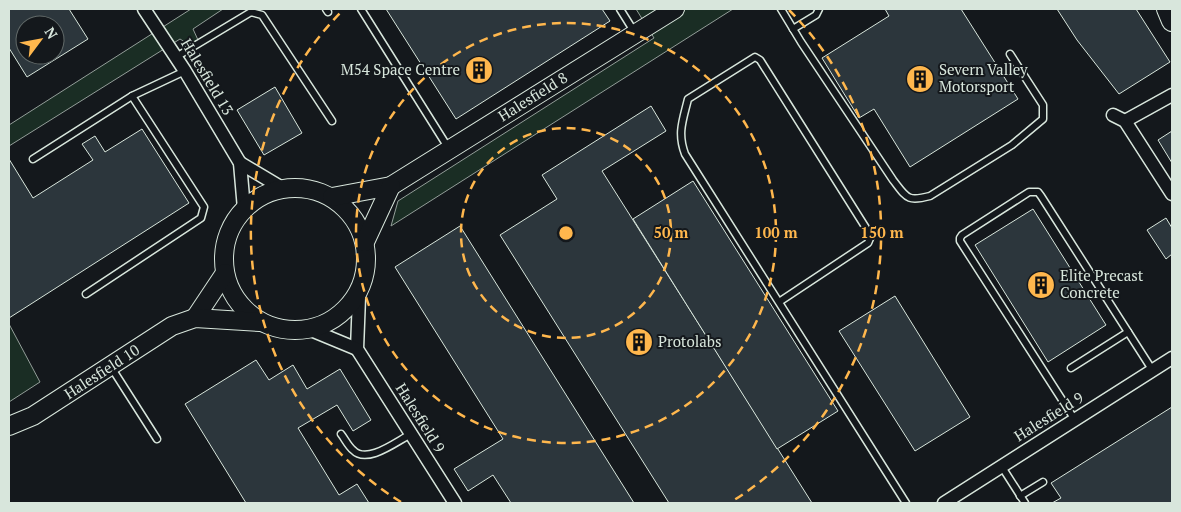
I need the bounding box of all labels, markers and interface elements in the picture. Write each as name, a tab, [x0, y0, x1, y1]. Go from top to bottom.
north arrow	[15, 15, 65, 65]
text: N	[41, 23, 63, 43]
street label: Halesfield 13	[177, 34, 239, 119]
building icon: M54 Space Centre	[464, 55, 494, 85]
place label: M54 Space Centre	[341, 59, 460, 79]
place label: Severn Valley Motorsport	[939, 59, 1028, 96]
building icon: Severn Valley Motorsport	[905, 64, 935, 94]
street label: Halesfield 8	[494, 67, 571, 125]
text: 50 m	[654, 222, 689, 242]
text: 100 m	[754, 222, 798, 242]
text: 150 m	[860, 222, 904, 242]
centre of rings	[557, 224, 575, 242]
place label: Elite Precast Concrete	[1060, 265, 1144, 302]
building icon: Elite Precast Concrete	[1026, 270, 1056, 300]
building icon: Protolabs	[624, 327, 654, 357]
place label: Protolabs	[658, 331, 721, 351]
street label: Halesfield 10	[60, 339, 143, 403]
street label: Halesfield 9	[392, 379, 450, 456]
street label: Halesfield 9	[1010, 387, 1087, 445]

